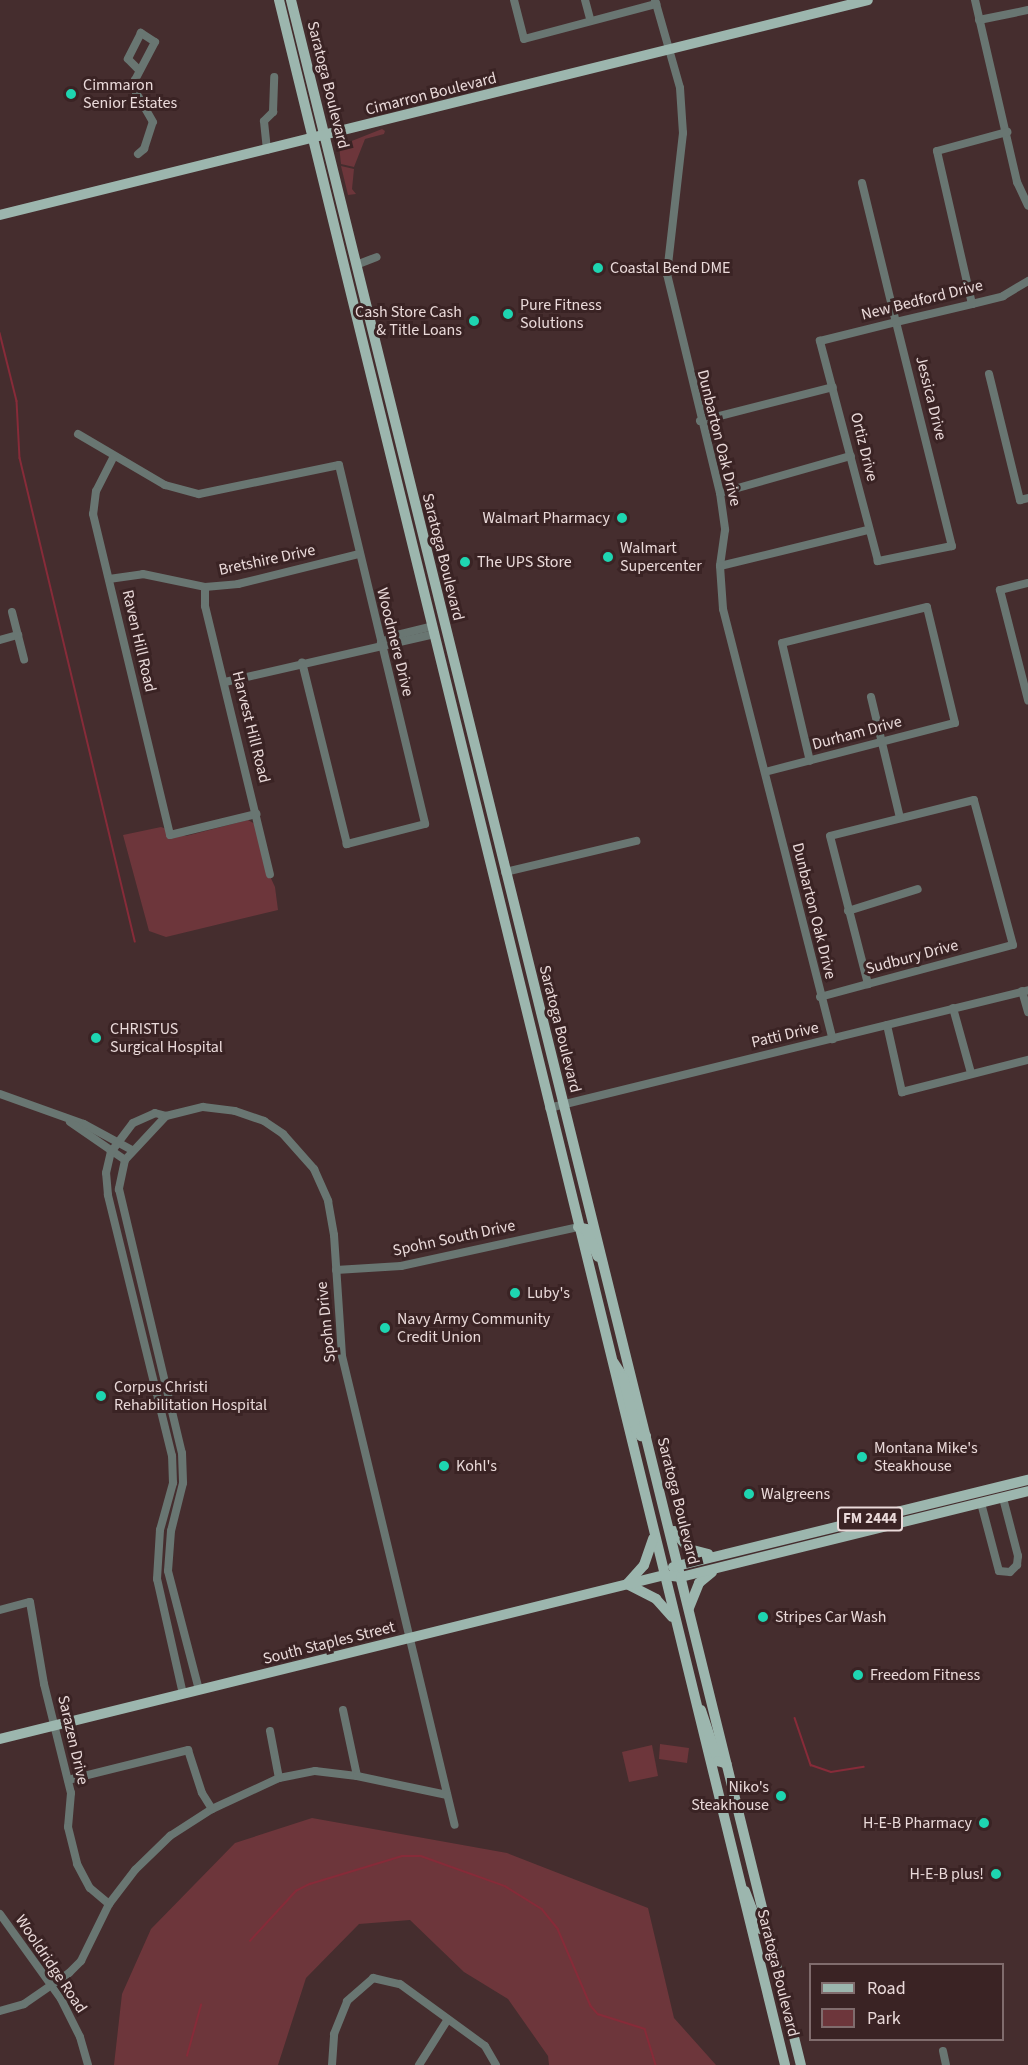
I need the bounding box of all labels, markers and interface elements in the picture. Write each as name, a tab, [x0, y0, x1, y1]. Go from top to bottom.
street label: Saratoga Boulevard	[303, 19, 353, 151]
street label: Cimarron Boulevard	[364, 68, 498, 120]
place label: Cimmaron Senior Estates	[83, 75, 177, 113]
marker: Cimmaron Senior Estates	[64, 87, 78, 101]
place label: Coastal Bend DME	[610, 258, 731, 278]
marker: Coastal Bend DME	[591, 261, 605, 275]
street label: New Bedford Drive	[859, 276, 985, 324]
place label: Pure Fitness Solutions	[520, 295, 602, 333]
place label: Cash Store Cash & Title Loans	[355, 302, 462, 340]
marker: Pure Fitness Solutions	[501, 307, 515, 321]
marker: Cash Store Cash & Title Loans	[467, 314, 481, 328]
street label: Jessica Drive	[911, 354, 951, 442]
street label: Dunbarton Oak Drive	[693, 368, 745, 508]
street label: Ortiz Drive	[846, 411, 882, 483]
street label: Saratoga Boulevard	[418, 491, 468, 623]
place label: Walmart Pharmacy	[482, 508, 610, 528]
marker: Walmart Pharmacy	[615, 511, 629, 525]
place label: Walmart Supercenter	[620, 538, 702, 576]
street label: Bretshire Drive	[217, 540, 317, 580]
marker: Walmart Supercenter	[601, 550, 615, 564]
place label: The UPS Store	[477, 552, 572, 572]
marker: The UPS Store	[458, 555, 472, 569]
street label: Woodmere Drive	[372, 586, 418, 698]
street label: Raven Hill Road	[118, 588, 160, 694]
street label: Harvest Hill Road	[228, 669, 274, 785]
street label: Durham Drive	[810, 712, 904, 754]
street label: Dunbarton Oak Drive	[788, 841, 840, 981]
street label: Sudbury Drive	[864, 935, 960, 979]
street label: Saratoga Boulevard	[535, 963, 585, 1095]
street label: Patti Drive	[749, 1018, 821, 1052]
place label: CHRISTUS Surgical Hospital	[110, 1019, 223, 1057]
marker: CHRISTUS Surgical Hospital	[87, 1029, 105, 1047]
street label: Spohn South Drive	[391, 1216, 517, 1260]
street label: Spohn Drive	[312, 1281, 340, 1363]
place label: Luby's	[527, 1283, 570, 1303]
marker: Luby's	[508, 1286, 522, 1300]
place label: Navy Army Community Credit Union	[397, 1309, 550, 1347]
marker: Navy Army Community Credit Union	[378, 1321, 392, 1335]
place label: Corpus Christi Rehabilitation Hospital	[114, 1377, 267, 1415]
marker: Corpus Christi Rehabilitation Hospital	[92, 1387, 110, 1405]
street label: Saratoga Boulevard	[653, 1435, 703, 1567]
place label: Montana Mike's Steakhouse	[874, 1438, 978, 1476]
marker: Montana Mike's Steakhouse	[855, 1450, 869, 1464]
place label: Kohl's	[456, 1456, 497, 1476]
marker: Kohl's	[437, 1459, 451, 1473]
place label: Walgreens	[761, 1484, 830, 1504]
marker: Walgreens	[742, 1487, 756, 1501]
road number: FM 2444	[837, 1507, 903, 1531]
place label: Stripes Car Wash	[775, 1607, 887, 1627]
marker: Stripes Car Wash	[756, 1610, 770, 1624]
street label: South Staples Street	[261, 1617, 397, 1669]
place label: Freedom Fitness	[870, 1665, 980, 1685]
marker: Freedom Fitness	[851, 1668, 865, 1682]
street label: Sarazen Drive	[53, 1693, 93, 1787]
place label: Niko's Steakhouse	[691, 1777, 769, 1815]
marker: Niko's Steakhouse	[774, 1789, 788, 1803]
place label: H-E-B Pharmacy	[863, 1813, 972, 1833]
marker: H-E-B Pharmacy	[977, 1816, 991, 1830]
place label: H-E-B plus!	[910, 1864, 984, 1884]
marker: H-E-B plus!	[989, 1867, 1003, 1881]
street label: Saratoga Boulevard	[753, 1907, 803, 2039]
street label: Wooldridge Road	[11, 1911, 91, 2017]
legend	[809, 1963, 1004, 2041]
text: Road	[867, 1976, 906, 2001]
text: Park	[867, 2006, 901, 2031]

